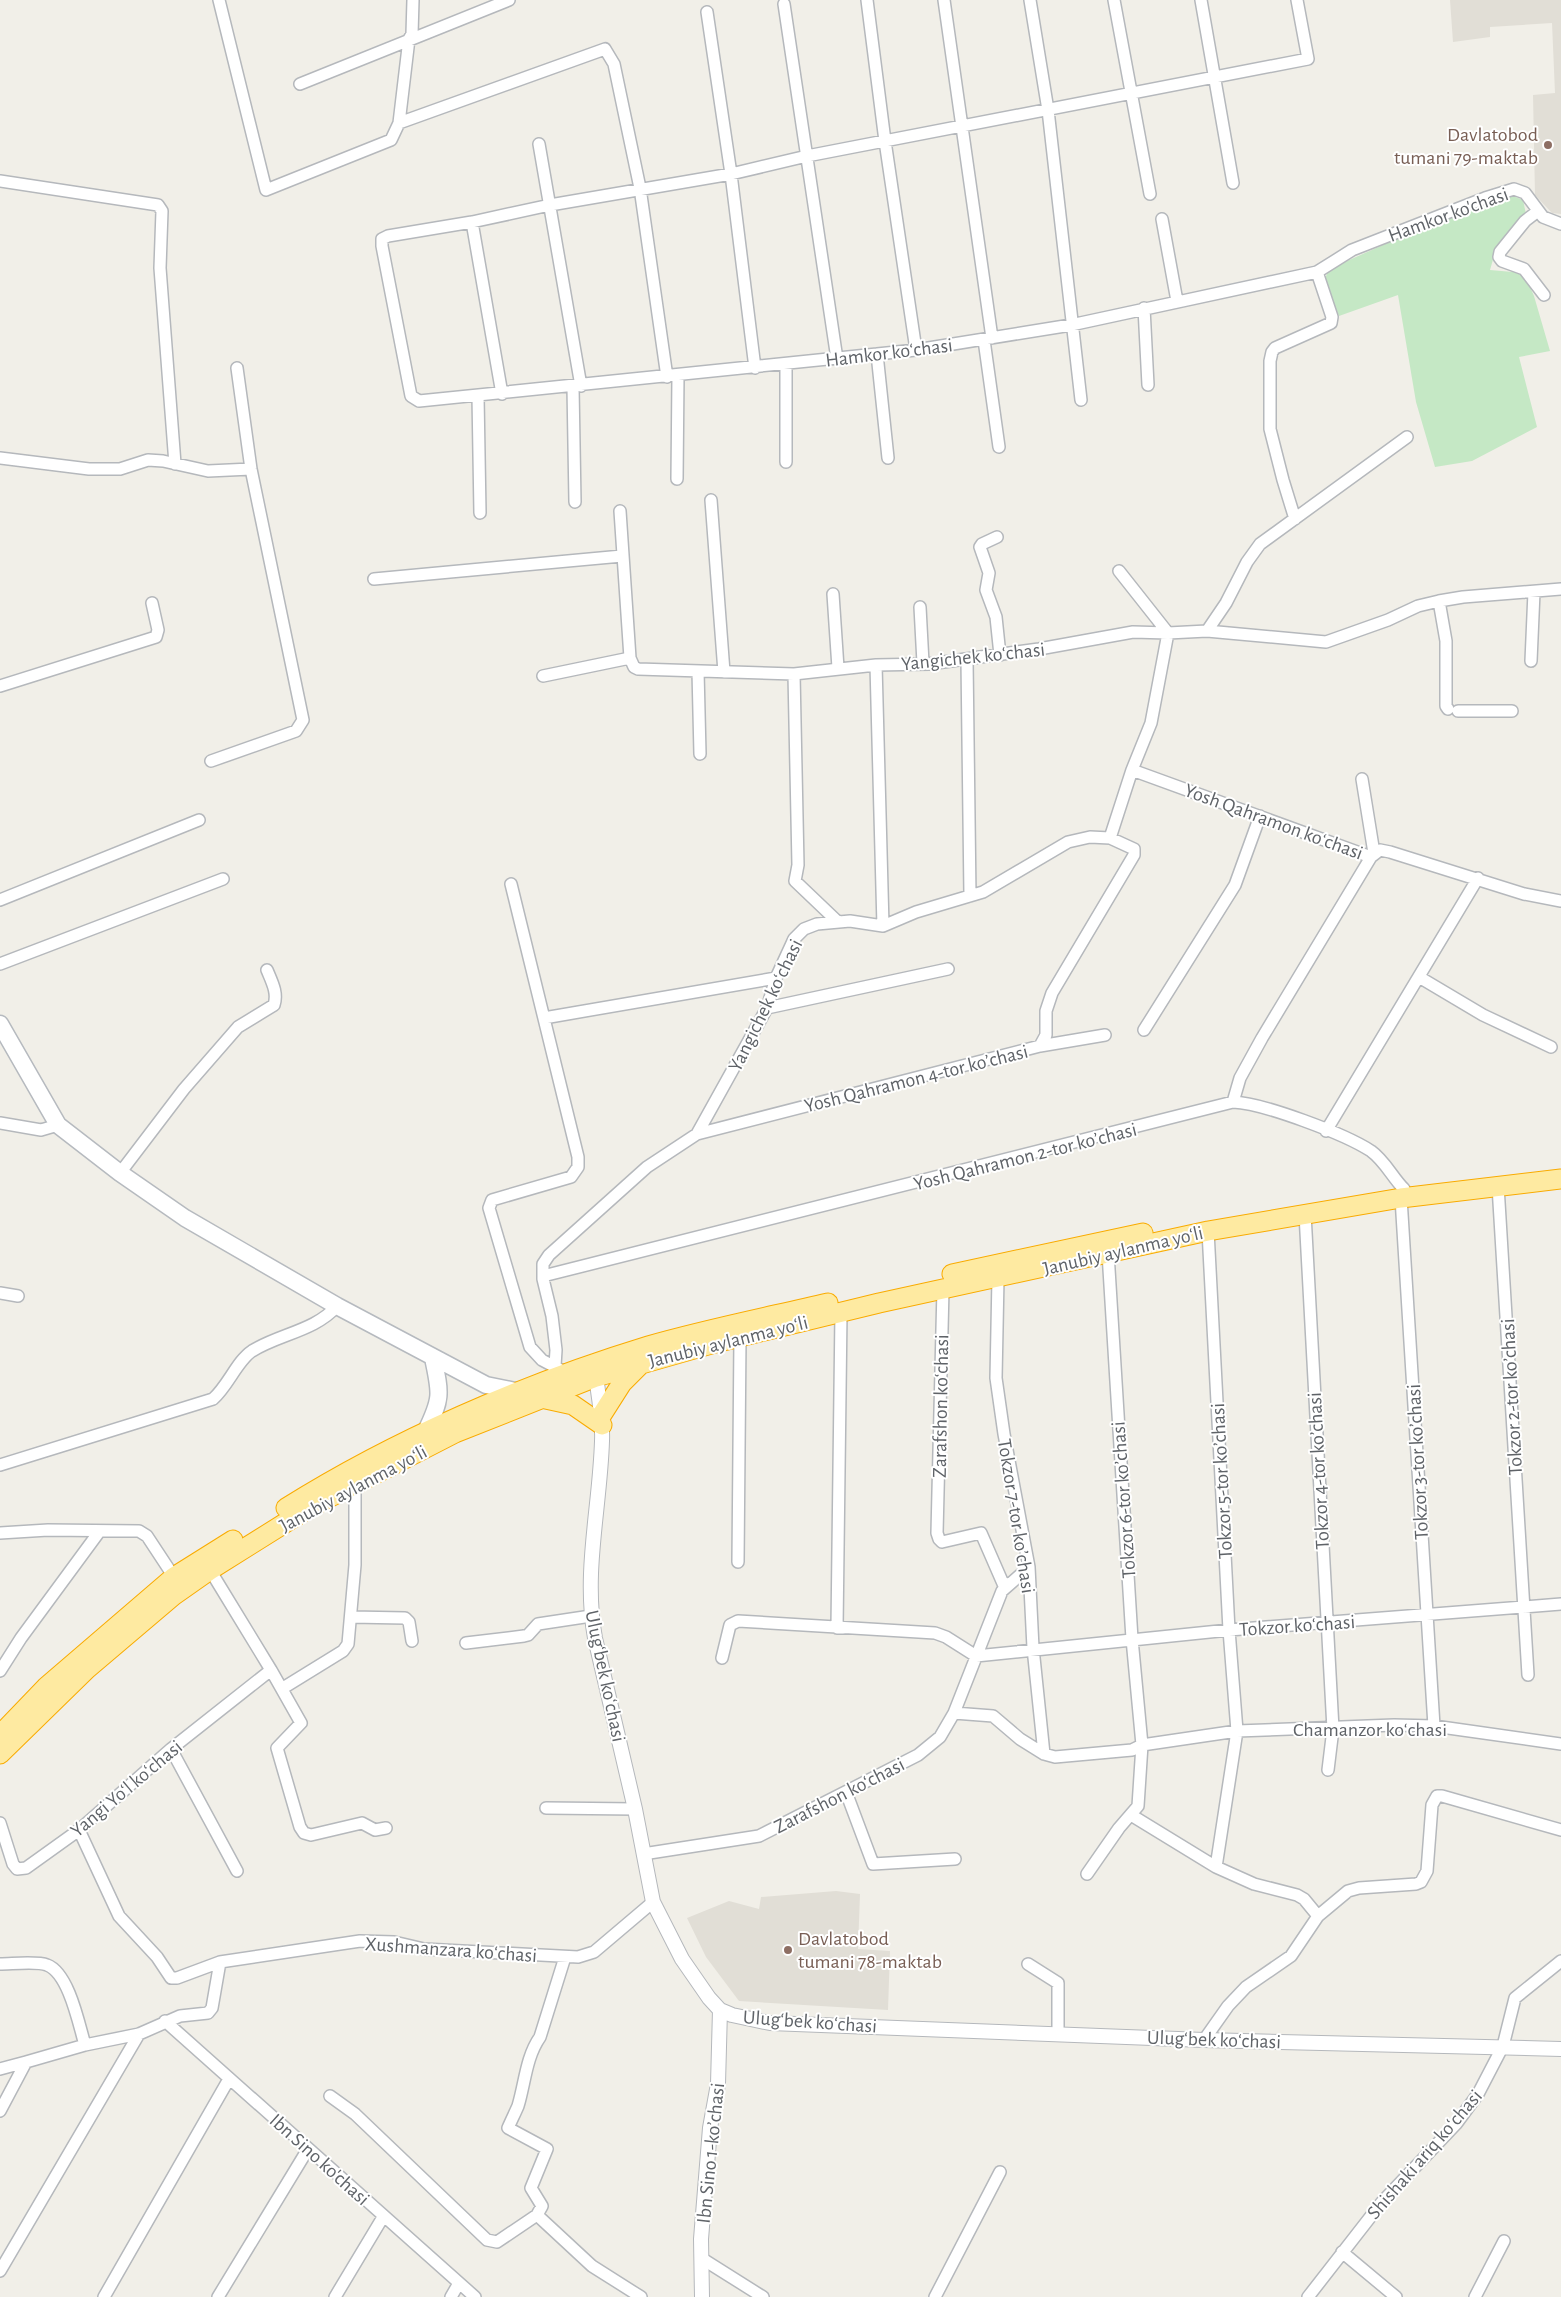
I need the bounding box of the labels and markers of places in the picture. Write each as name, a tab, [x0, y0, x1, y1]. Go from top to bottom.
place label: Davlatobod tumani 79-maktab	[1394, 125, 1538, 168]
marker: Davlatobod tumani 79-maktab	[1542, 139, 1554, 151]
place label: Davlatobod tumani 78-maktab	[798, 1929, 942, 1972]
marker: Davlatobod tumani 78-maktab	[782, 1944, 794, 1956]

